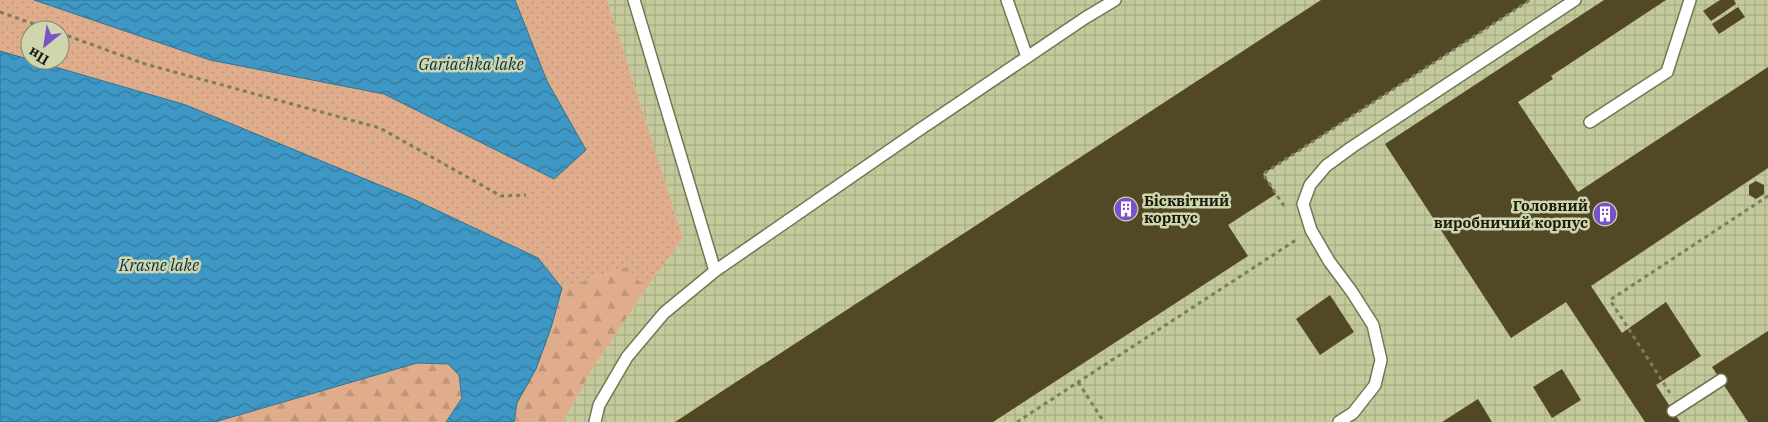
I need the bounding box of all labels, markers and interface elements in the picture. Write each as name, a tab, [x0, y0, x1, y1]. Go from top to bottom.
north arrow	[20, 20, 70, 70]
text: Пн	[25, 43, 52, 69]
water label: Gariachka lake	[418, 54, 524, 74]
place label: Бісквітний корпус	[1144, 191, 1229, 227]
building icon: Бісквітний корпус	[1113, 196, 1139, 222]
place label: Головний виробничий корпус	[1434, 196, 1588, 232]
building icon: Головний виробничий корпус	[1592, 201, 1618, 227]
water label: Krasne lake	[118, 255, 199, 275]

